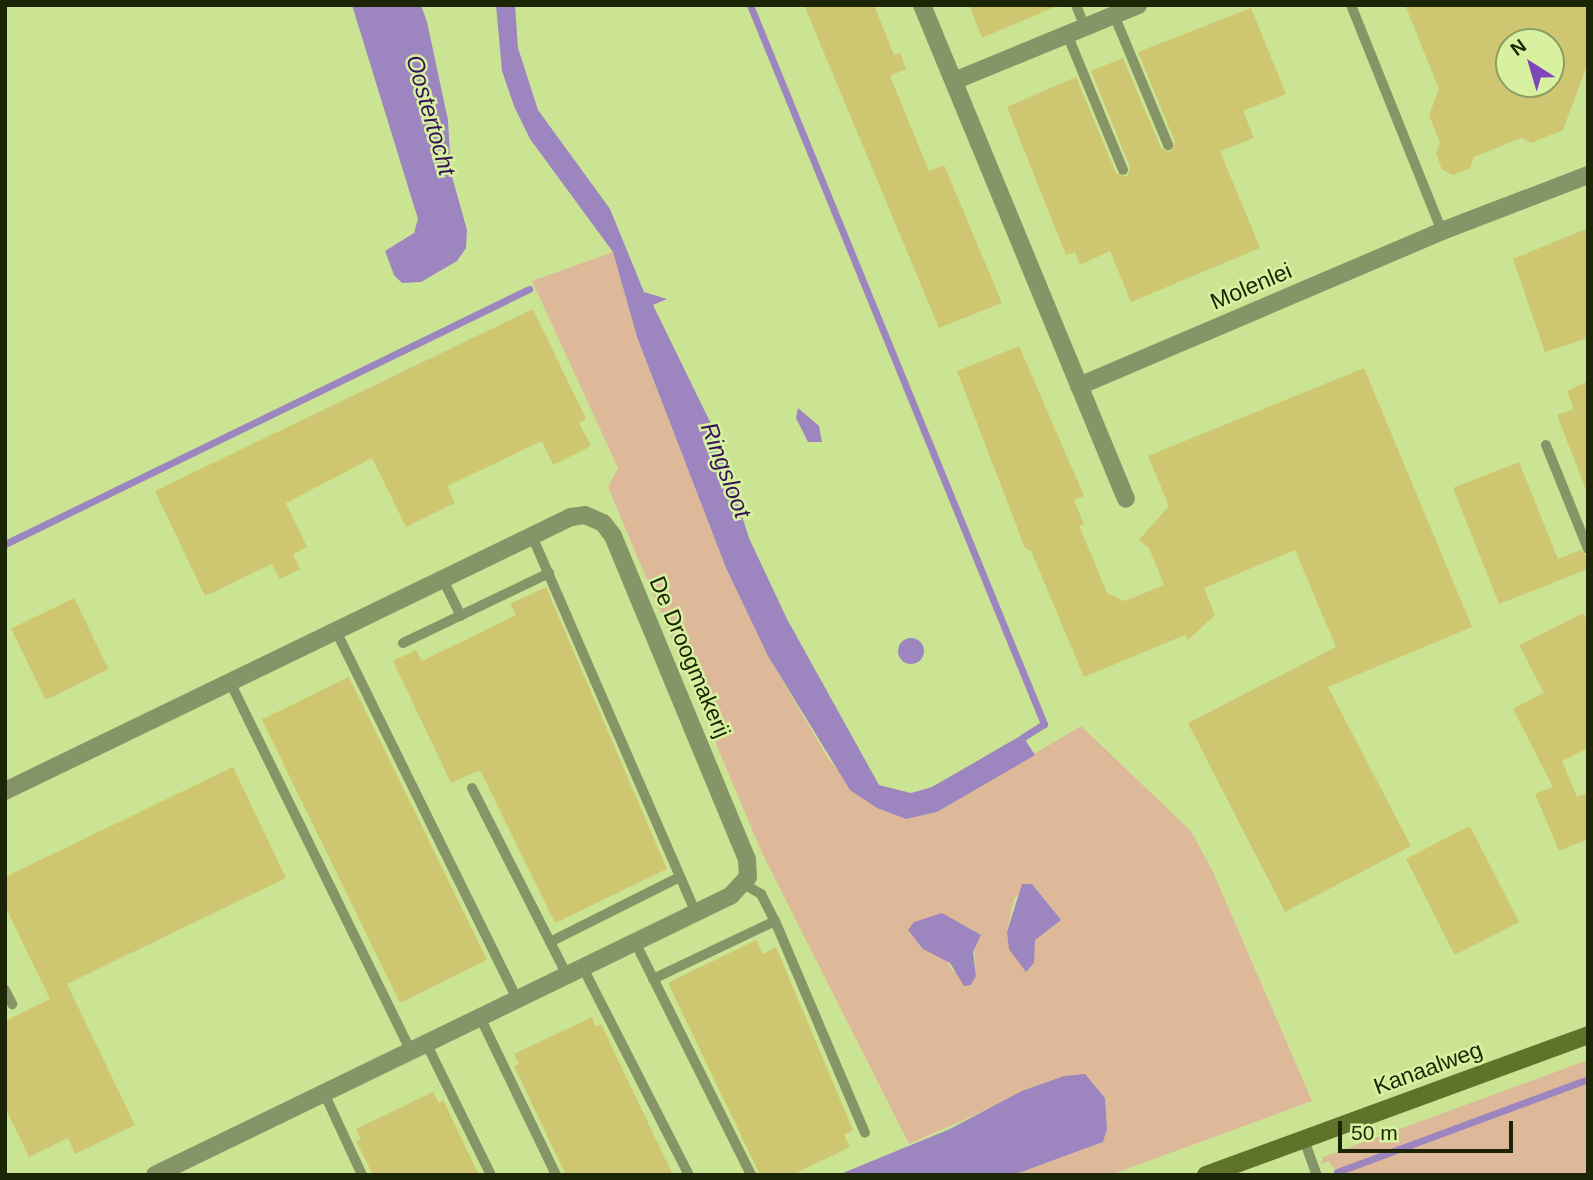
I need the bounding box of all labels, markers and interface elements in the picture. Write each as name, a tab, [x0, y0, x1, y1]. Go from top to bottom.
north arrow	[1495, 28, 1565, 98]
text: N	[1506, 35, 1530, 60]
water label: Oostertocht	[400, 51, 462, 179]
street label: Molenlei	[1206, 257, 1296, 315]
water label: Ringsloot	[695, 418, 757, 522]
street label: De Droogmakerij	[644, 572, 736, 742]
street label: Kanaalweg	[1370, 1036, 1486, 1100]
scale bar	[1341, 1106, 1516, 1150]
text: 50 m	[1351, 1121, 1398, 1144]

